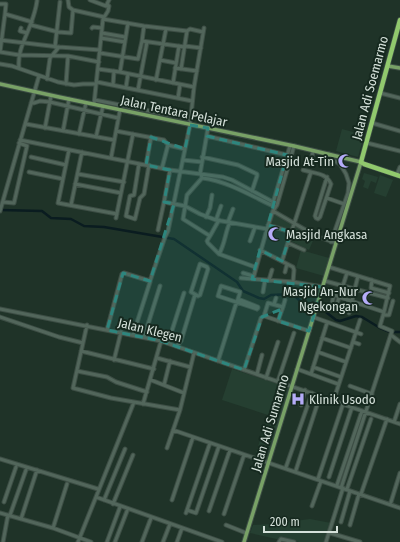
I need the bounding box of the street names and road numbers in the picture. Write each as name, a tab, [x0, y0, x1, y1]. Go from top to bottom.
street label: Jalan Adi Soemarmo	[349, 34, 391, 142]
street label: Jalan Tentara Pelajar	[119, 92, 229, 130]
street label: Jalan Klegen	[117, 315, 183, 345]
street label: Jalan Adi Sumarmo	[248, 373, 292, 473]

